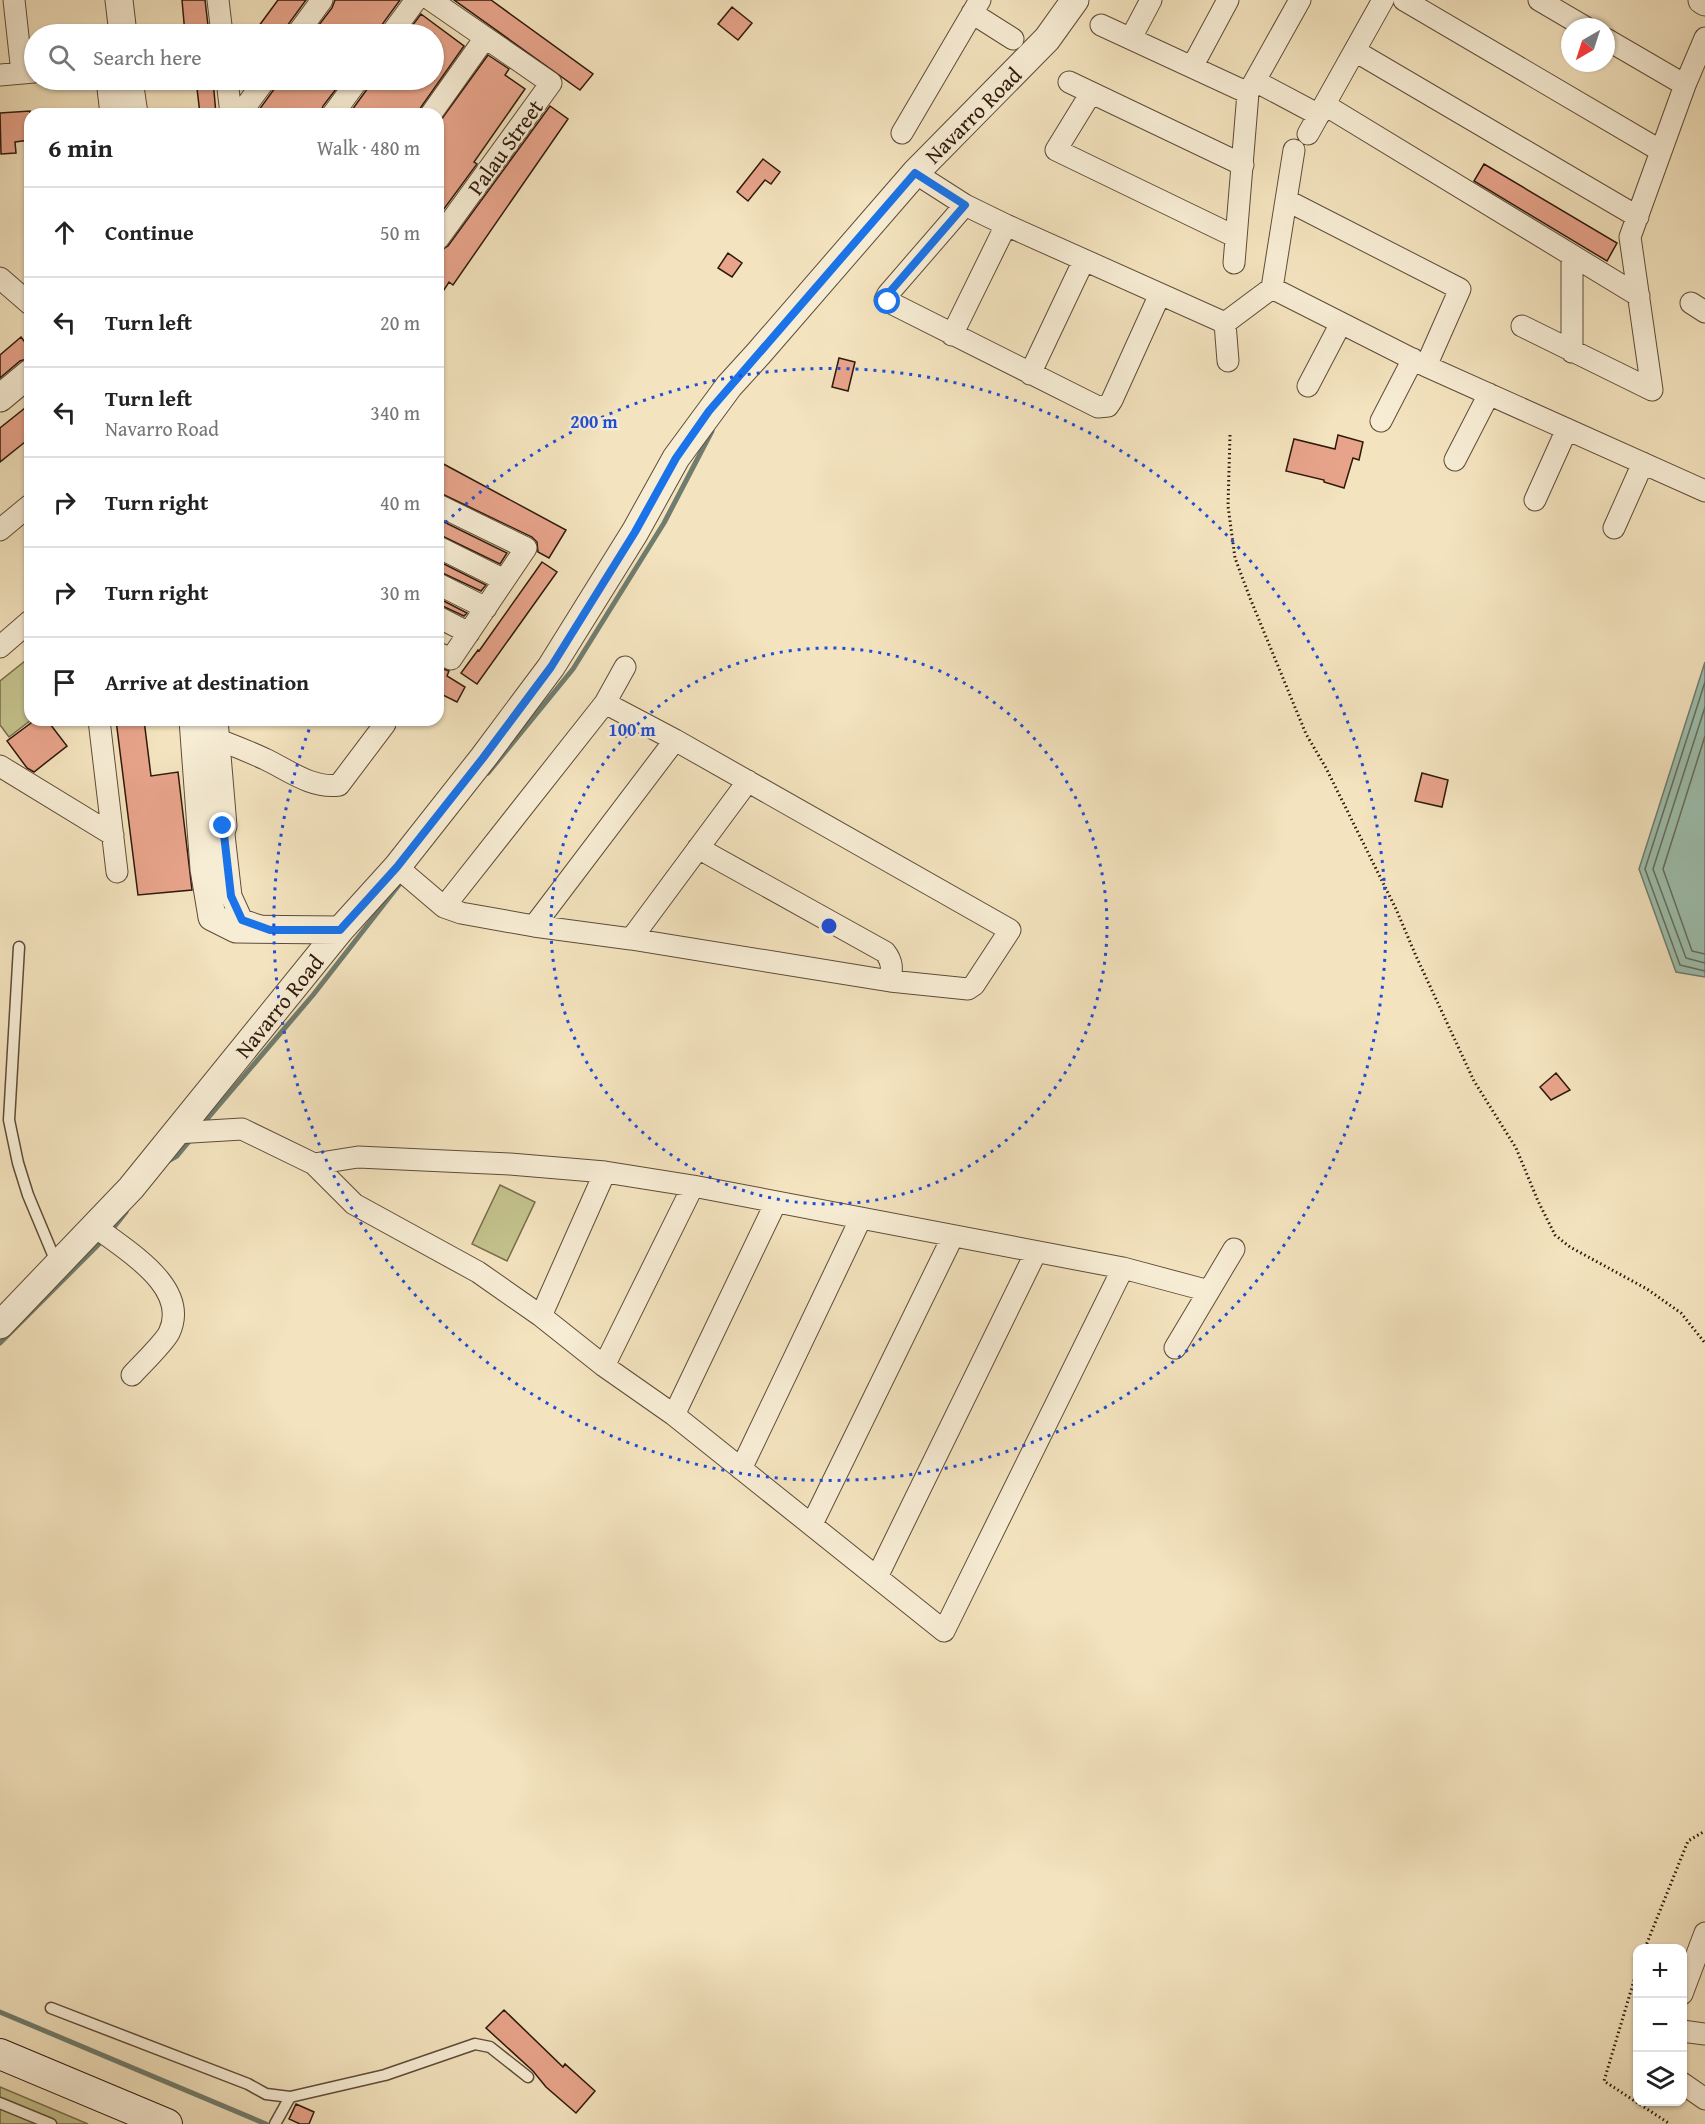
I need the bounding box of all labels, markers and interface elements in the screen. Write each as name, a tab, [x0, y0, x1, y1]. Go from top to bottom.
north arrow	[1561, 18, 1615, 72]
search box	[24, 24, 444, 90]
icon: search	[45, 41, 78, 74]
text: Search here	[93, 41, 202, 73]
street label: Navarro Road	[917, 59, 1029, 171]
street label: Palau Street	[459, 92, 551, 201]
text: 6 min	[48, 128, 113, 167]
text: Walk · 480 m	[317, 133, 420, 162]
icon: ahead	[48, 216, 81, 249]
text: Continue	[105, 216, 194, 248]
text: 50 m	[380, 218, 420, 247]
route start	[874, 288, 900, 314]
icon: left	[48, 306, 81, 339]
text: Turn left	[105, 306, 192, 338]
text: 20 m	[380, 308, 420, 337]
text: Turn left	[105, 382, 192, 414]
icon: left	[48, 396, 81, 429]
text: 340 m	[370, 398, 420, 427]
text: 200 m	[570, 408, 618, 435]
text: Navarro Road	[105, 414, 219, 443]
icon: right	[48, 486, 81, 519]
text: Turn right	[105, 486, 208, 518]
text: 40 m	[380, 488, 420, 517]
icon: right	[48, 576, 81, 609]
text: Turn right	[105, 576, 208, 608]
text: 30 m	[380, 578, 420, 607]
icon: arrive	[48, 666, 81, 699]
text: Arrive at destination	[105, 666, 309, 698]
text: 100 m	[608, 716, 656, 743]
route end	[209, 812, 235, 838]
centre of rings	[819, 916, 839, 936]
street label: Navarro Road	[227, 947, 331, 1065]
map controls	[1633, 1944, 1687, 2106]
button: +	[1633, 1944, 1687, 1998]
button: −	[1633, 1998, 1687, 2052]
button: layers	[1633, 2052, 1687, 2106]

